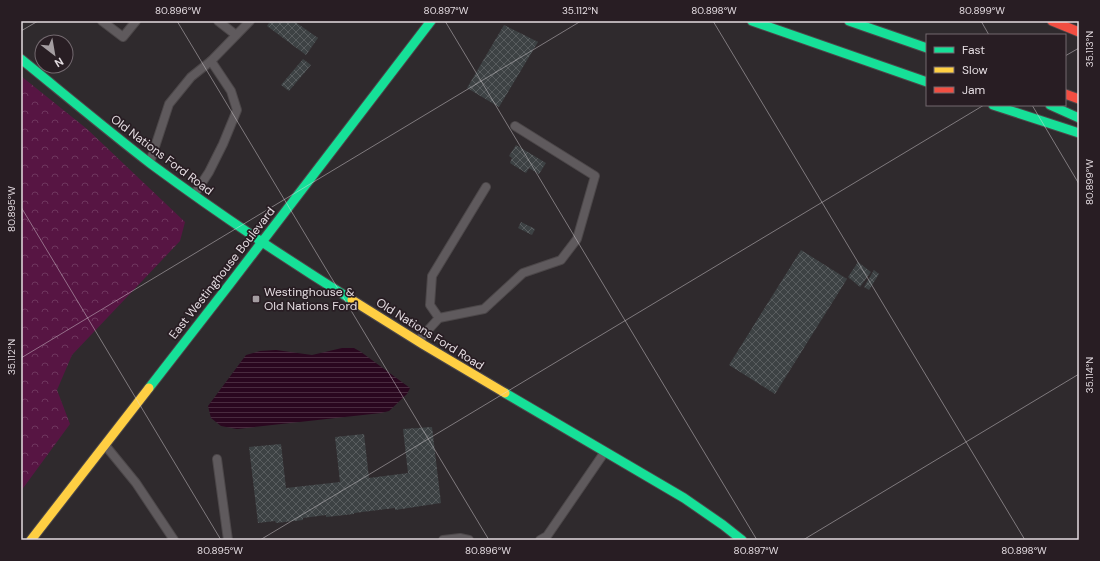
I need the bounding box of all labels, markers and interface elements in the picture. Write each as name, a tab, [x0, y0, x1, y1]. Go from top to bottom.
text: 80.896°W	[155, 4, 201, 17]
text: 80.897°W	[424, 4, 469, 17]
text: 35.112°N	[562, 4, 598, 17]
text: 80.898°W	[691, 4, 737, 17]
text: 80.899°W	[959, 4, 1005, 17]
text: 35.113°N	[1083, 31, 1096, 67]
north arrow	[34, 34, 74, 74]
legend	[926, 34, 1066, 106]
text: Fast	[962, 42, 985, 58]
text: N	[52, 55, 66, 71]
text: Slow	[962, 62, 988, 78]
text: Jam	[962, 82, 985, 98]
street label: Old Nations Ford Road	[108, 111, 216, 199]
text: 80.899°W	[1083, 159, 1096, 205]
text: 80.895°W	[5, 186, 18, 232]
street label: East Westinghouse Boulevard	[165, 204, 279, 342]
place label: Westinghouse & Old Nations Ford	[264, 284, 357, 314]
marker: Westinghouse & Old Nations Ford	[251, 294, 261, 304]
street label: Old Nations Ford Road	[373, 294, 487, 374]
text: 35.112°N	[5, 339, 18, 375]
text: 35.114°N	[1083, 357, 1096, 393]
text: 80.895°W	[197, 544, 243, 557]
text: 80.896°W	[465, 544, 511, 557]
text: 80.897°W	[734, 544, 779, 557]
text: 80.898°W	[1001, 544, 1047, 557]

